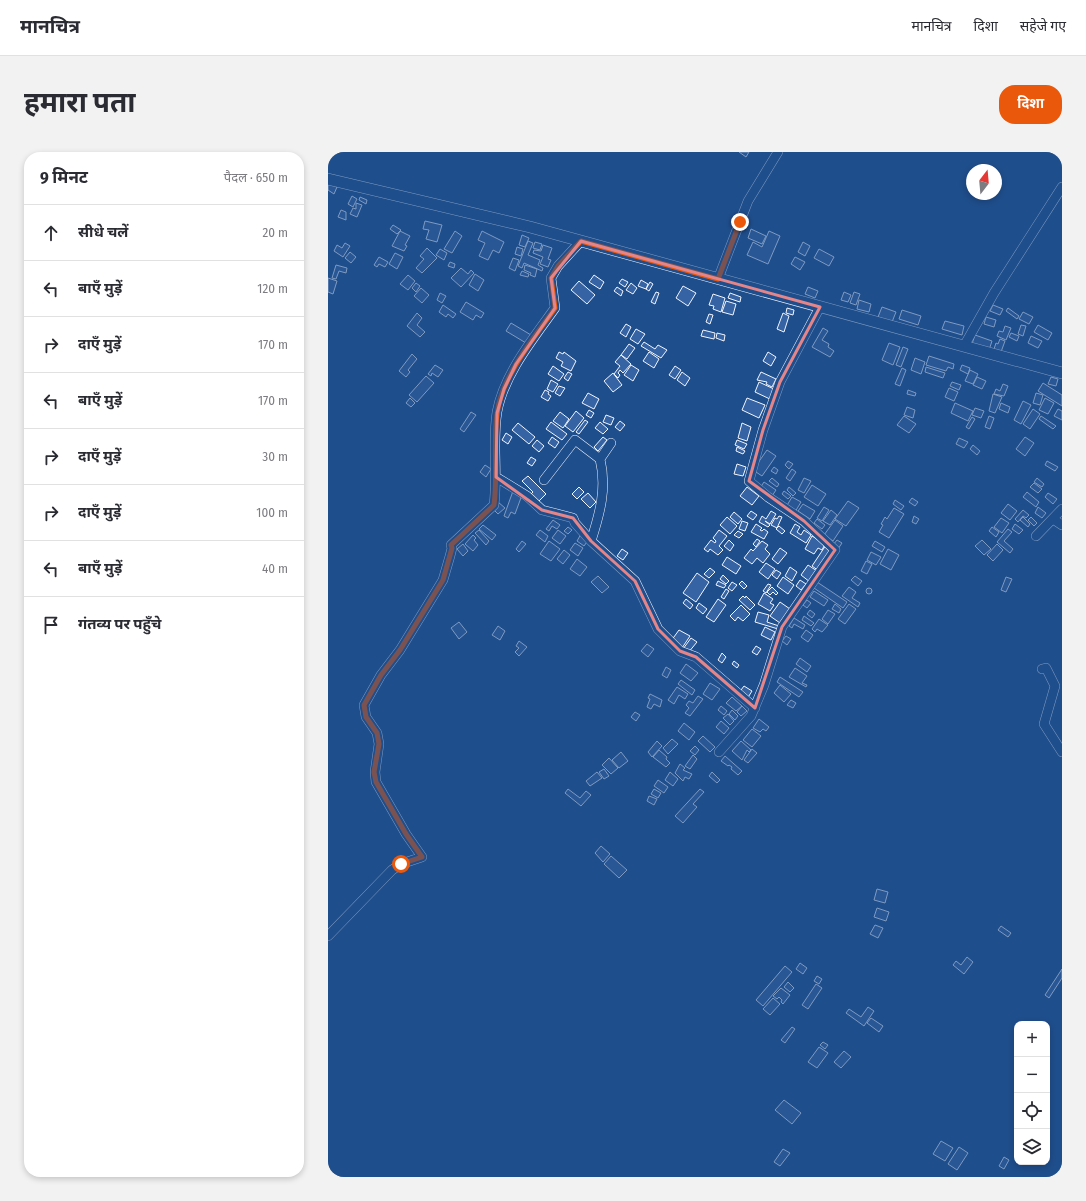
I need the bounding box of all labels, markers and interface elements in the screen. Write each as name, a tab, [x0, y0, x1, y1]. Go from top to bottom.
text: मानचित्र	[20, 15, 80, 38]
text: मानचित्र	[912, 18, 952, 35]
text: दिशा	[974, 18, 998, 35]
text: सहेजे गए	[1020, 18, 1066, 35]
button: दिशा	[999, 85, 1062, 124]
text: हमारा पता	[24, 86, 136, 119]
north arrow	[966, 164, 1002, 200]
text: 9 मिनट	[40, 167, 88, 188]
text: पैदल · 650 m	[224, 170, 288, 185]
route end	[731, 213, 749, 231]
icon: ahead	[40, 222, 62, 244]
text: सीधे चलें	[78, 223, 128, 241]
text: 20 m	[262, 225, 288, 240]
icon: left	[40, 278, 62, 300]
text: बाएँ मुड़ें	[78, 279, 122, 297]
text: 120 m	[257, 281, 288, 296]
icon: right	[40, 334, 62, 356]
text: दाएँ मुड़ें	[78, 335, 121, 353]
text: 170 m	[258, 337, 288, 352]
icon: left	[40, 390, 62, 412]
text: बाएँ मुड़ें	[78, 391, 122, 409]
text: 170 m	[258, 393, 288, 408]
icon: right	[40, 446, 62, 468]
text: दाएँ मुड़ें	[78, 447, 121, 465]
text: 30 m	[262, 449, 288, 464]
icon: right	[40, 502, 62, 524]
text: दाएँ मुड़ें	[78, 503, 121, 521]
text: 100 m	[256, 505, 288, 520]
icon: left	[40, 558, 62, 580]
text: बाएँ मुड़ें	[78, 559, 122, 577]
text: 40 m	[262, 561, 288, 576]
icon: arrive	[40, 614, 62, 636]
text: गंतव्य पर पहुँचे	[78, 615, 161, 633]
route start	[392, 855, 410, 873]
map controls	[1014, 1021, 1050, 1165]
button: +	[1014, 1021, 1050, 1057]
button: −	[1014, 1057, 1050, 1093]
button: locate	[1014, 1093, 1050, 1129]
button: layers	[1014, 1129, 1050, 1165]

